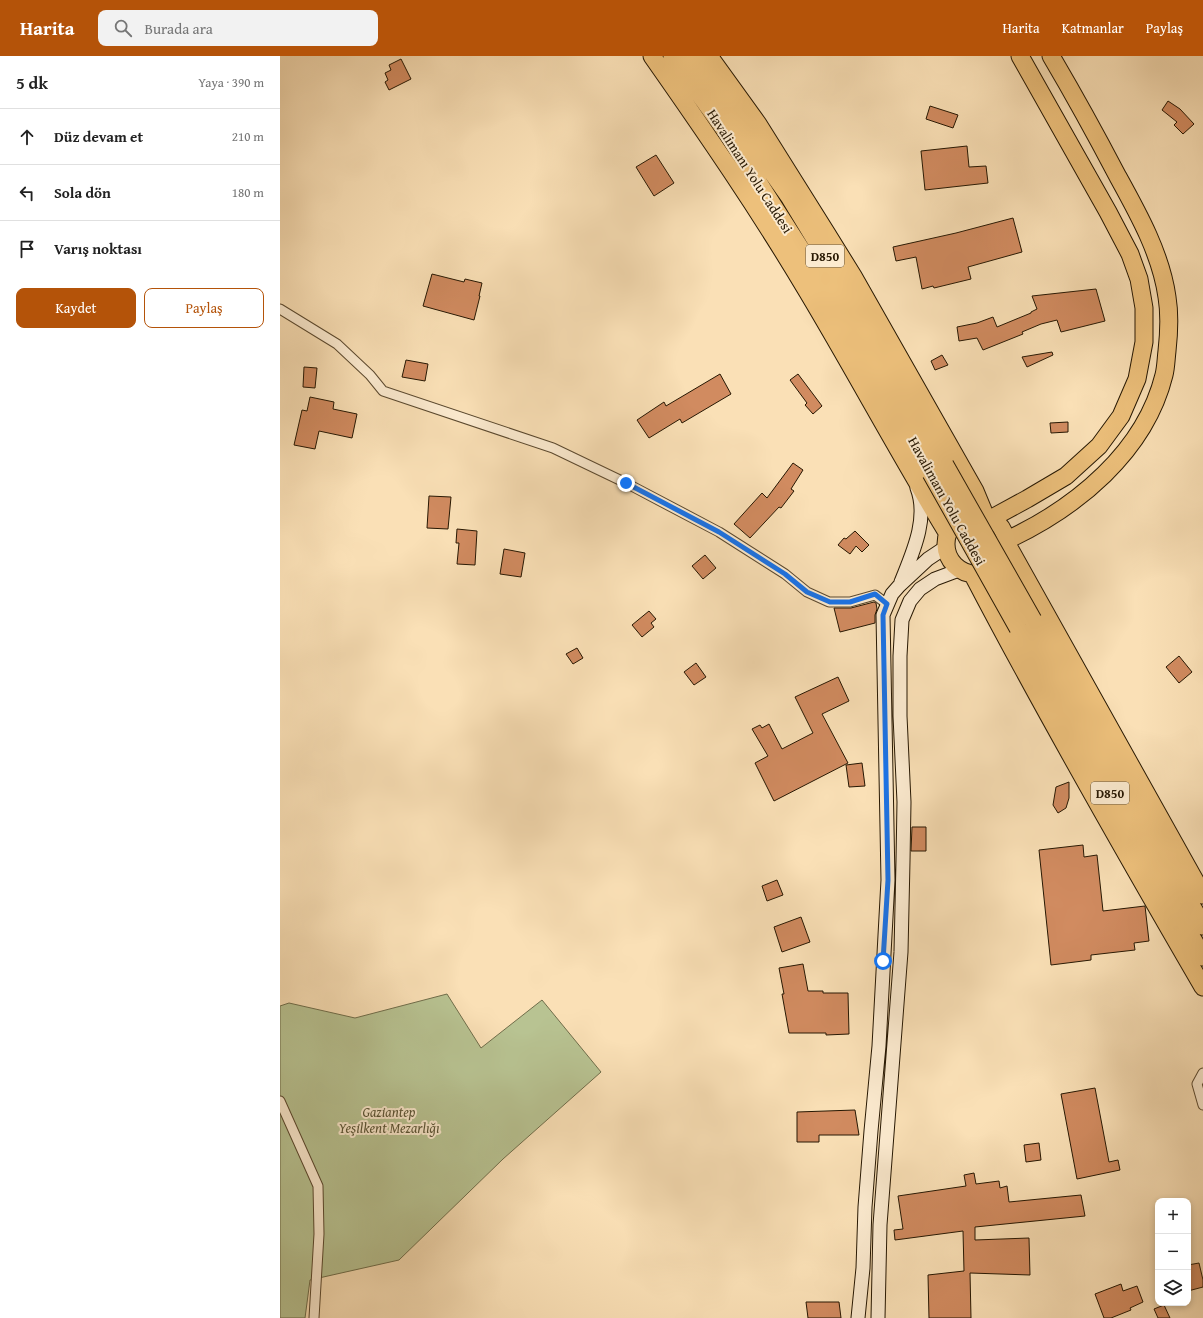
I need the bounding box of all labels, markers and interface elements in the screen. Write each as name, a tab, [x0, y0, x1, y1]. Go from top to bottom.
search box	[98, 10, 378, 46]
text: Harita	[20, 14, 74, 42]
icon: search	[112, 17, 134, 39]
text: Burada ara	[144, 18, 213, 39]
text: Harita	[1003, 18, 1040, 38]
text: Katmanlar	[1062, 18, 1124, 38]
text: Paylaş	[1146, 18, 1183, 38]
text: 5 dk	[16, 70, 48, 95]
text: Yaya · 390 m	[198, 73, 264, 92]
street label: Havalimanı Yolu Caddesi	[702, 105, 798, 237]
icon: ahead	[16, 126, 38, 148]
text: Düz devam et	[54, 126, 143, 147]
text: 210 m	[232, 127, 264, 146]
icon: left	[16, 182, 38, 204]
text: Sola dön	[54, 182, 111, 203]
text: 180 m	[232, 183, 264, 202]
icon: arrive	[16, 238, 38, 260]
text: Varış noktası	[54, 238, 142, 259]
road number: D850	[806, 245, 844, 267]
button: Kaydet	[16, 288, 136, 328]
button: Paylaş	[144, 288, 264, 328]
street label: Havalimanı Yolu Caddesi	[903, 433, 991, 569]
route end	[617, 474, 635, 492]
road number: D850	[1091, 782, 1129, 804]
route start	[874, 952, 892, 970]
park label: Gaziantep Yeşilkent Mezarlığı	[338, 1102, 440, 1138]
map controls	[1155, 1198, 1191, 1306]
button: +	[1155, 1198, 1191, 1234]
button: −	[1155, 1234, 1191, 1270]
button: layers	[1155, 1270, 1191, 1306]

